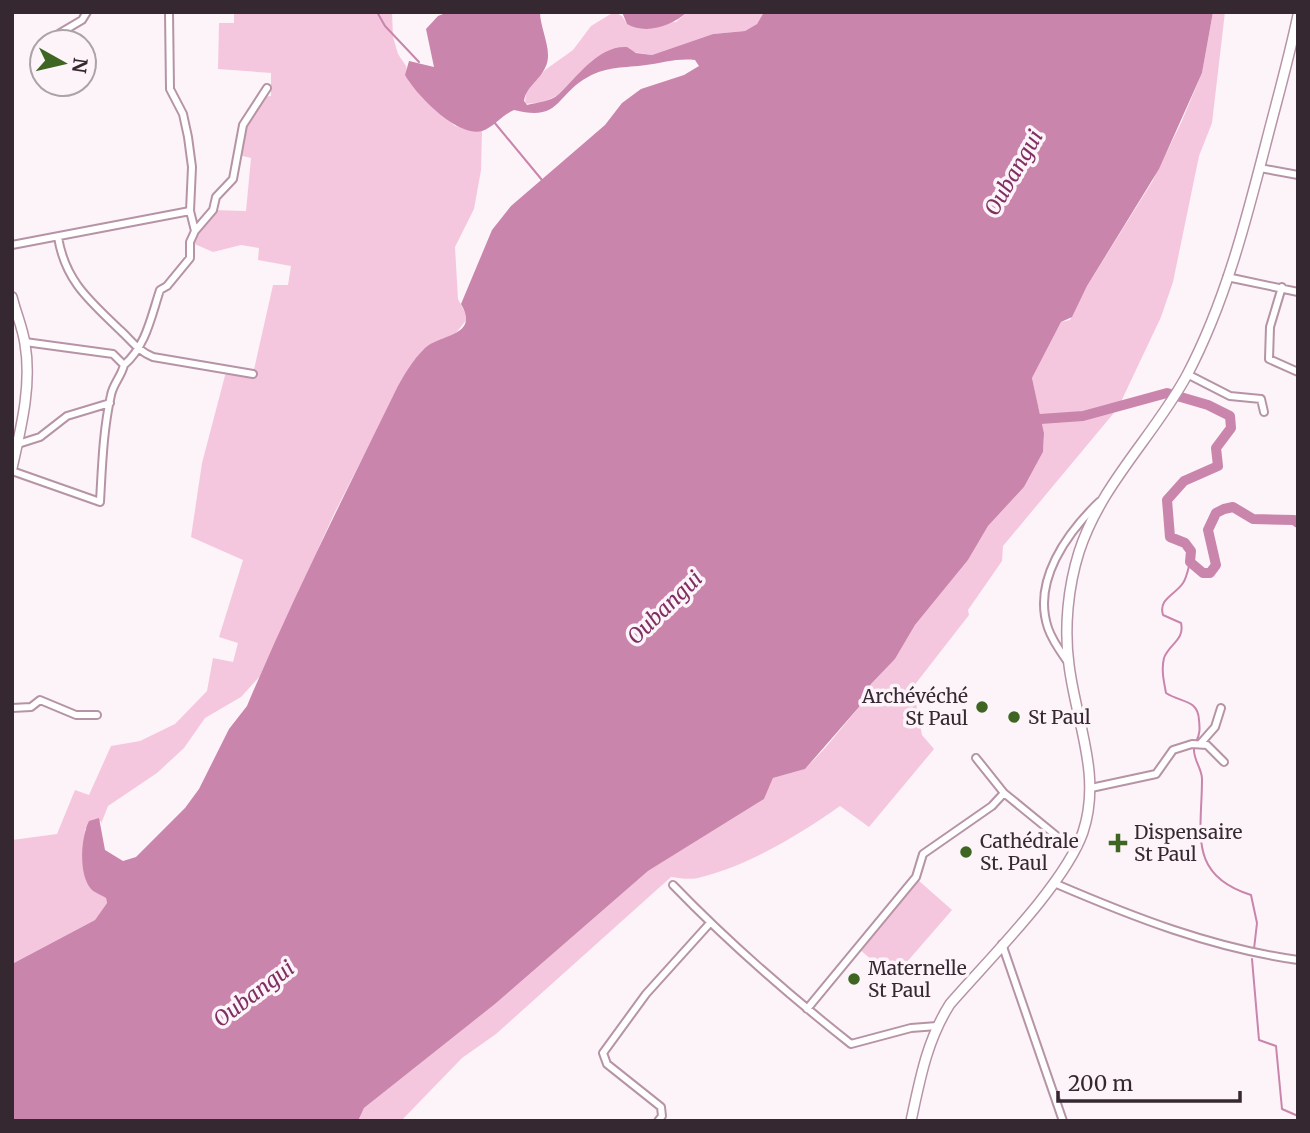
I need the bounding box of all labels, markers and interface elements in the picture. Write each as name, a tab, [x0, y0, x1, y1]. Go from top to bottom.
north arrow	[28, 28, 98, 98]
text: N	[67, 56, 93, 74]
water label: Oubangui	[978, 125, 1049, 220]
water label: Oubangui	[621, 565, 708, 650]
place label: Archévéché St Paul	[861, 684, 968, 730]
marker: Archévéché St Paul	[974, 699, 990, 715]
place label: St Paul	[1028, 705, 1091, 729]
marker: St Paul	[1006, 709, 1022, 725]
place label: Dispensaire St Paul	[1134, 820, 1243, 866]
place label: Cathédrale St. Paul	[980, 829, 1079, 875]
marker: Dispensaire St Paul	[1108, 833, 1128, 853]
marker: Cathédrale St. Paul	[958, 844, 974, 860]
water label: Oubangui	[208, 954, 299, 1033]
place label: Maternelle St Paul	[868, 956, 967, 1002]
marker: Maternelle St Paul	[846, 971, 862, 987]
scale bar	[1058, 1060, 1240, 1104]
text: 200 m	[1068, 1070, 1133, 1097]

